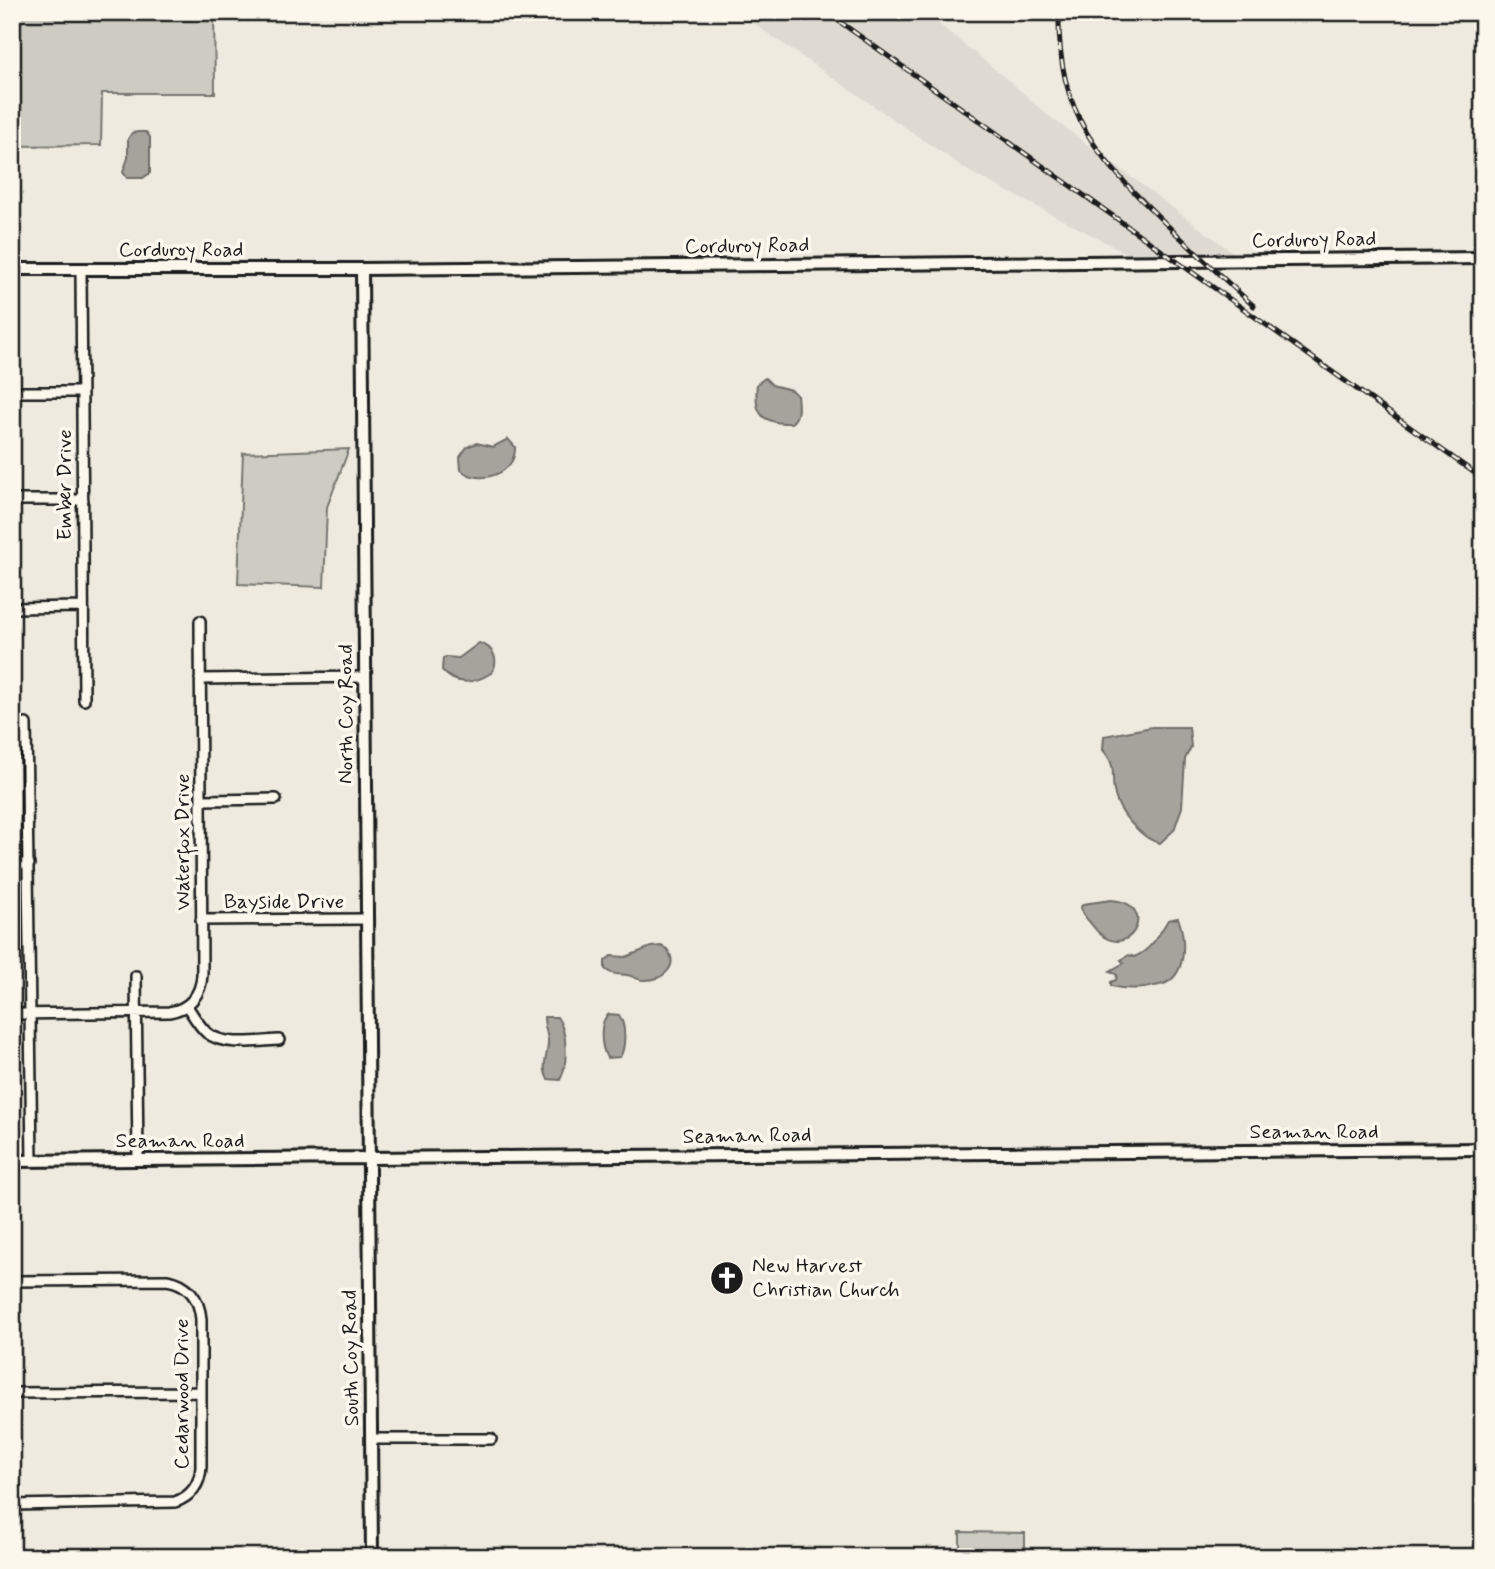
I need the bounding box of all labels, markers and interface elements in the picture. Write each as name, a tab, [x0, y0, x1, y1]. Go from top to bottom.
street label: Corduroy Road	[1251, 225, 1377, 255]
street label: Corduroy Road	[684, 231, 810, 261]
street label: Corduroy Road	[119, 236, 243, 264]
street label: Ember Drive	[51, 429, 79, 541]
street label: North Coy Road	[332, 644, 360, 784]
street label: Waterfox Drive	[169, 774, 199, 910]
street label: Bayside Drive	[224, 888, 344, 916]
street label: Seaman Road	[1250, 1118, 1378, 1146]
street label: Seaman Road	[682, 1121, 812, 1151]
street label: Seaman Road	[116, 1127, 244, 1155]
place label: New Harvest Christian Church	[752, 1252, 900, 1304]
church icon: New Harvest Christian Church	[708, 1259, 746, 1297]
street label: South Coy Road	[336, 1289, 366, 1427]
street label: Cedarwood Drive	[168, 1318, 196, 1470]

